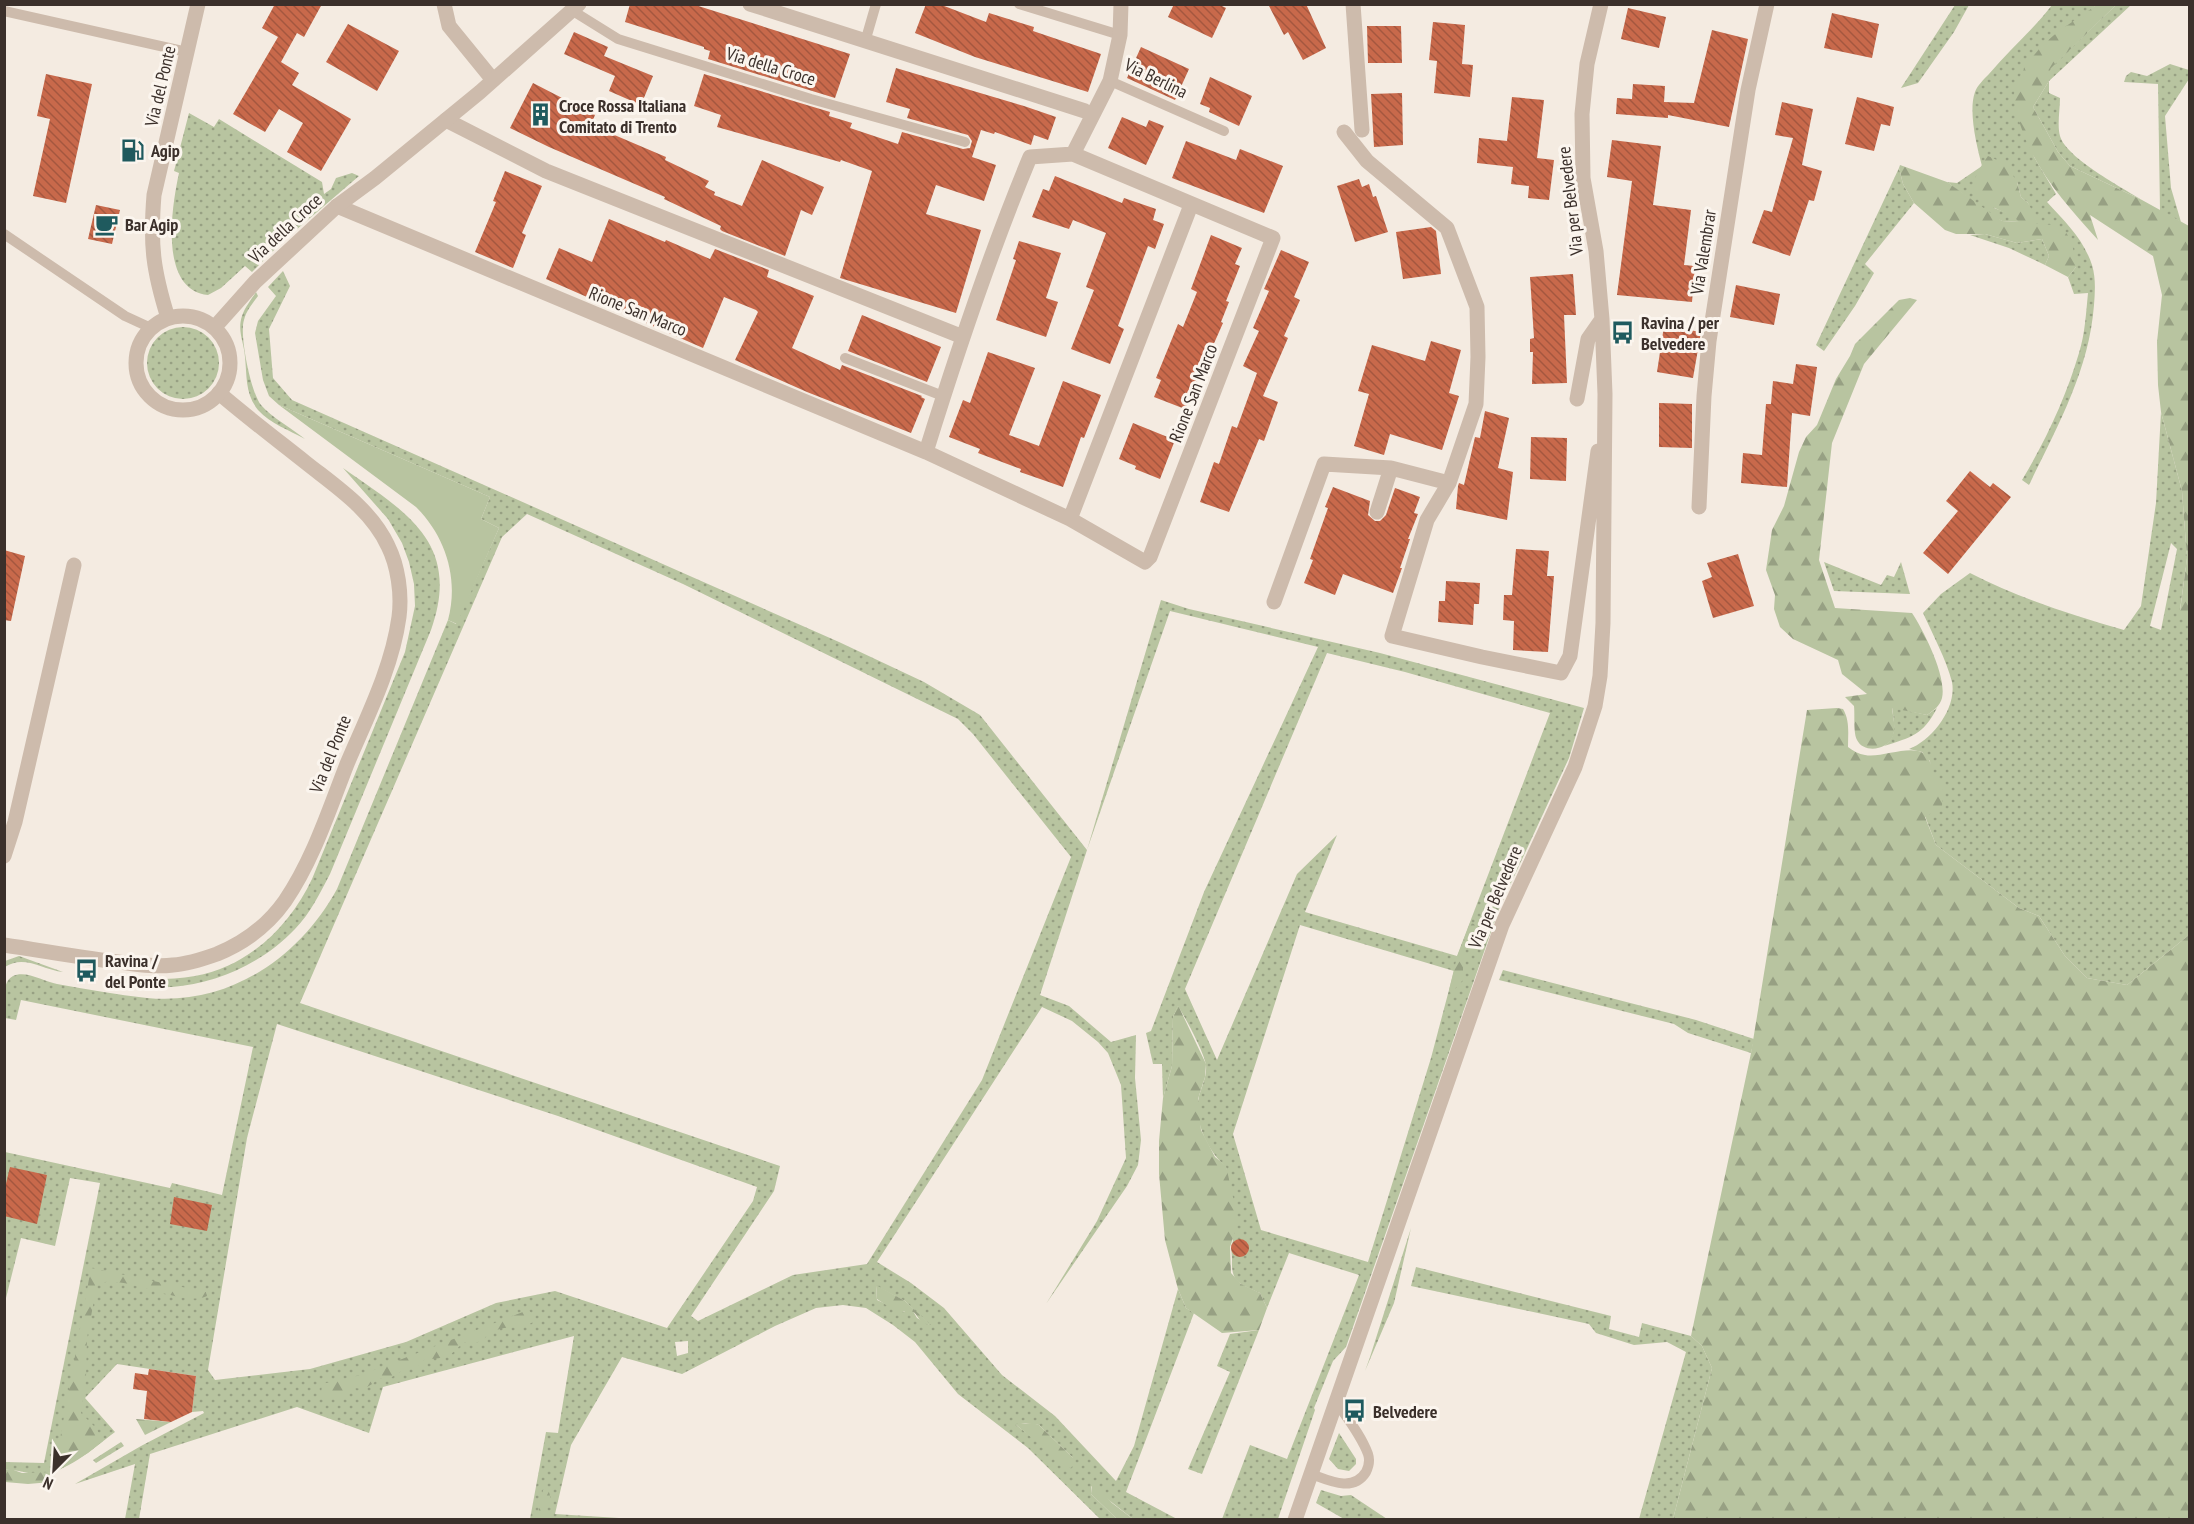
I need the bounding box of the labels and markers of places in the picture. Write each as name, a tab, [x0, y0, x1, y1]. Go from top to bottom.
place label: Croce Rossa Italiana Comitato di Trento	[559, 94, 686, 138]
building icon: Croce Rossa Italiana Comitato di Trento	[528, 102, 554, 128]
fuel station icon: Agip	[120, 137, 146, 163]
place label: Agip	[150, 139, 180, 162]
cafe icon: Bar Agip	[94, 211, 120, 237]
place label: Bar Agip	[125, 213, 178, 236]
place label: Ravina / per Belvedere	[1641, 311, 1720, 355]
bus stop icon: Ravina / per Belvedere	[1610, 319, 1636, 345]
place label: Ravina / del Ponte	[105, 949, 166, 993]
bus stop icon: Ravina / del Ponte	[74, 957, 100, 983]
bus stop icon: Belvedere	[1342, 1398, 1368, 1424]
place label: Belvedere	[1373, 1400, 1438, 1423]

